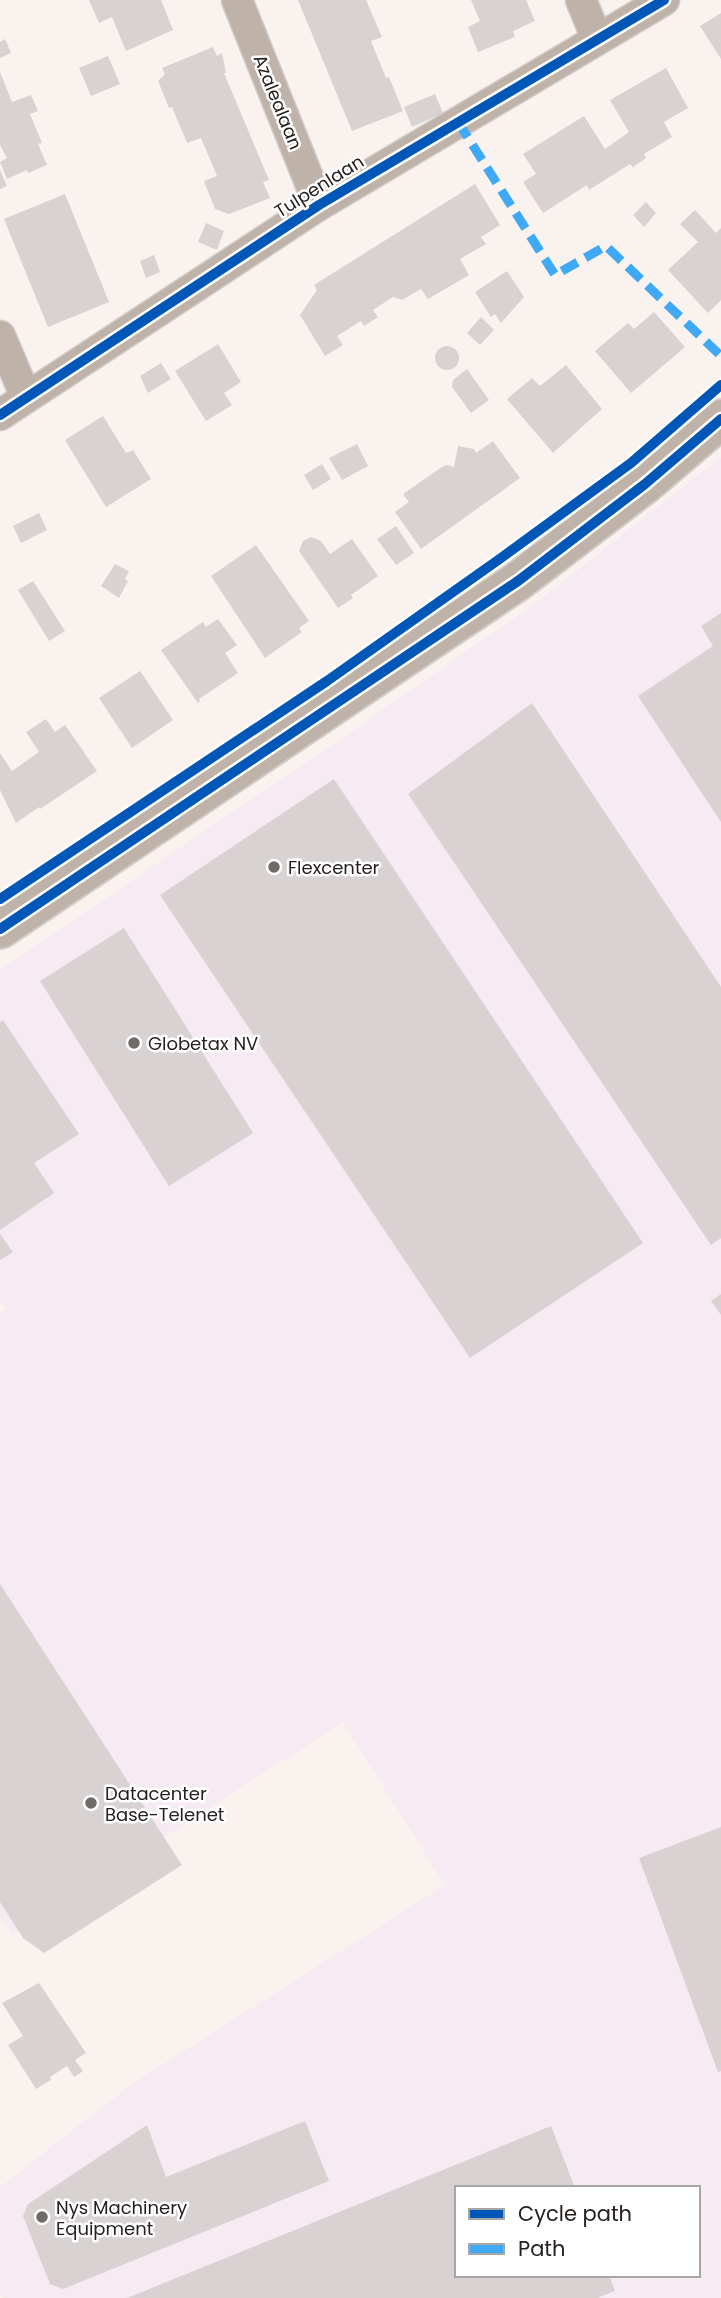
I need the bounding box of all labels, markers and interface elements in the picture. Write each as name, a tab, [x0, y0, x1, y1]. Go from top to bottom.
street label: Azalealaan	[248, 51, 308, 153]
street label: Tulpenlaan	[270, 149, 368, 223]
place label: Flexcenter	[288, 855, 380, 880]
marker: Flexcenter	[266, 859, 282, 875]
place label: Globetax NV	[148, 1031, 258, 1056]
marker: Globetax NV	[126, 1035, 142, 1051]
place label: Datacenter Base-Telenet	[105, 1781, 224, 1827]
marker: Datacenter Base-Telenet	[83, 1795, 99, 1811]
legend	[455, 2186, 700, 2277]
place label: Nys Machinery Equipment	[56, 2195, 187, 2241]
text: Cycle path	[518, 2199, 632, 2228]
marker: Nys Machinery Equipment	[34, 2209, 50, 2225]
text: Path	[518, 2234, 565, 2263]

